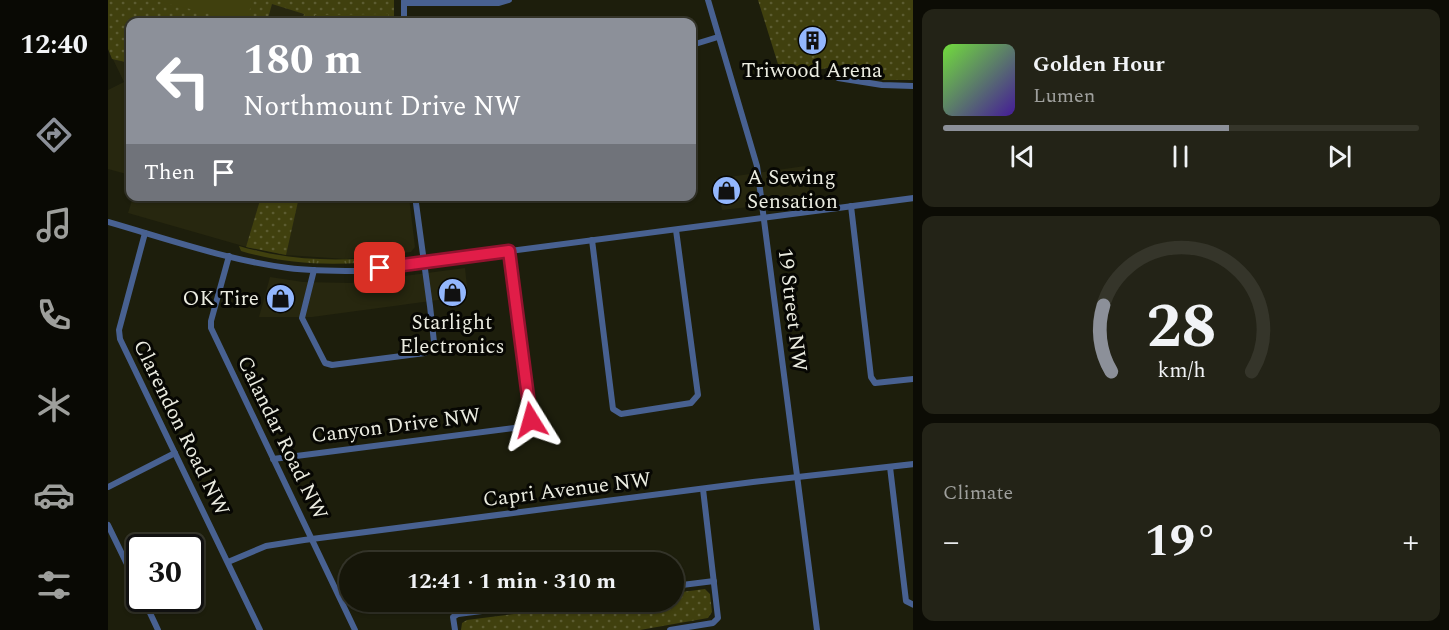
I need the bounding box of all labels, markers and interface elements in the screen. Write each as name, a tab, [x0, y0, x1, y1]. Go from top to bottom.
text: 12:40	[20, 24, 88, 66]
building icon: Triwood Arena	[796, 24, 828, 56]
text: 180 m	[243, 29, 362, 92]
icon: left	[144, 42, 222, 120]
text: Golden Hour	[1033, 48, 1165, 81]
place label: Triwood Arena	[742, 55, 883, 87]
text: Lumen	[1033, 81, 1095, 111]
text: Northmount Drive NW	[243, 86, 521, 128]
icon: directions	[33, 114, 75, 156]
icon: previous	[1006, 140, 1039, 173]
icon: pause	[1164, 140, 1197, 173]
icon: next	[1323, 140, 1356, 173]
text: Then	[144, 156, 195, 189]
icon: arrive	[207, 156, 240, 189]
place label: A Sewing Sensation	[747, 162, 838, 218]
shop icon: A Sewing Sensation	[710, 174, 742, 206]
icon: music	[33, 204, 75, 246]
pin	[354, 242, 405, 293]
street label: 19 Street NW	[769, 247, 815, 374]
icon: arrive	[363, 251, 396, 284]
shop icon: Starlight Electronics	[436, 276, 468, 308]
text: 28	[1146, 280, 1216, 375]
place label: OK Tire	[182, 283, 259, 315]
shop icon: OK Tire	[264, 283, 296, 315]
icon: phone	[33, 294, 75, 336]
place label: Starlight Electronics	[399, 307, 505, 363]
street label: Clarendon Road NW	[124, 334, 238, 522]
street label: Calandar Road NW	[228, 350, 336, 526]
text: km/h	[1157, 354, 1205, 387]
icon: climate	[33, 384, 75, 426]
position arrow	[499, 388, 563, 452]
street label: Canyon Drive NW	[310, 400, 483, 452]
street label: Capri Avenue NW	[481, 464, 653, 516]
icon: car	[33, 474, 75, 516]
text: Climate	[943, 478, 1013, 508]
text: 19°	[1145, 507, 1218, 576]
text: −	[943, 517, 960, 567]
text: +	[1403, 517, 1419, 567]
speed limit sign: 30	[126, 534, 204, 612]
icon: filters	[33, 564, 75, 606]
text: 12:41 · 1 min · 310 m	[407, 565, 616, 598]

